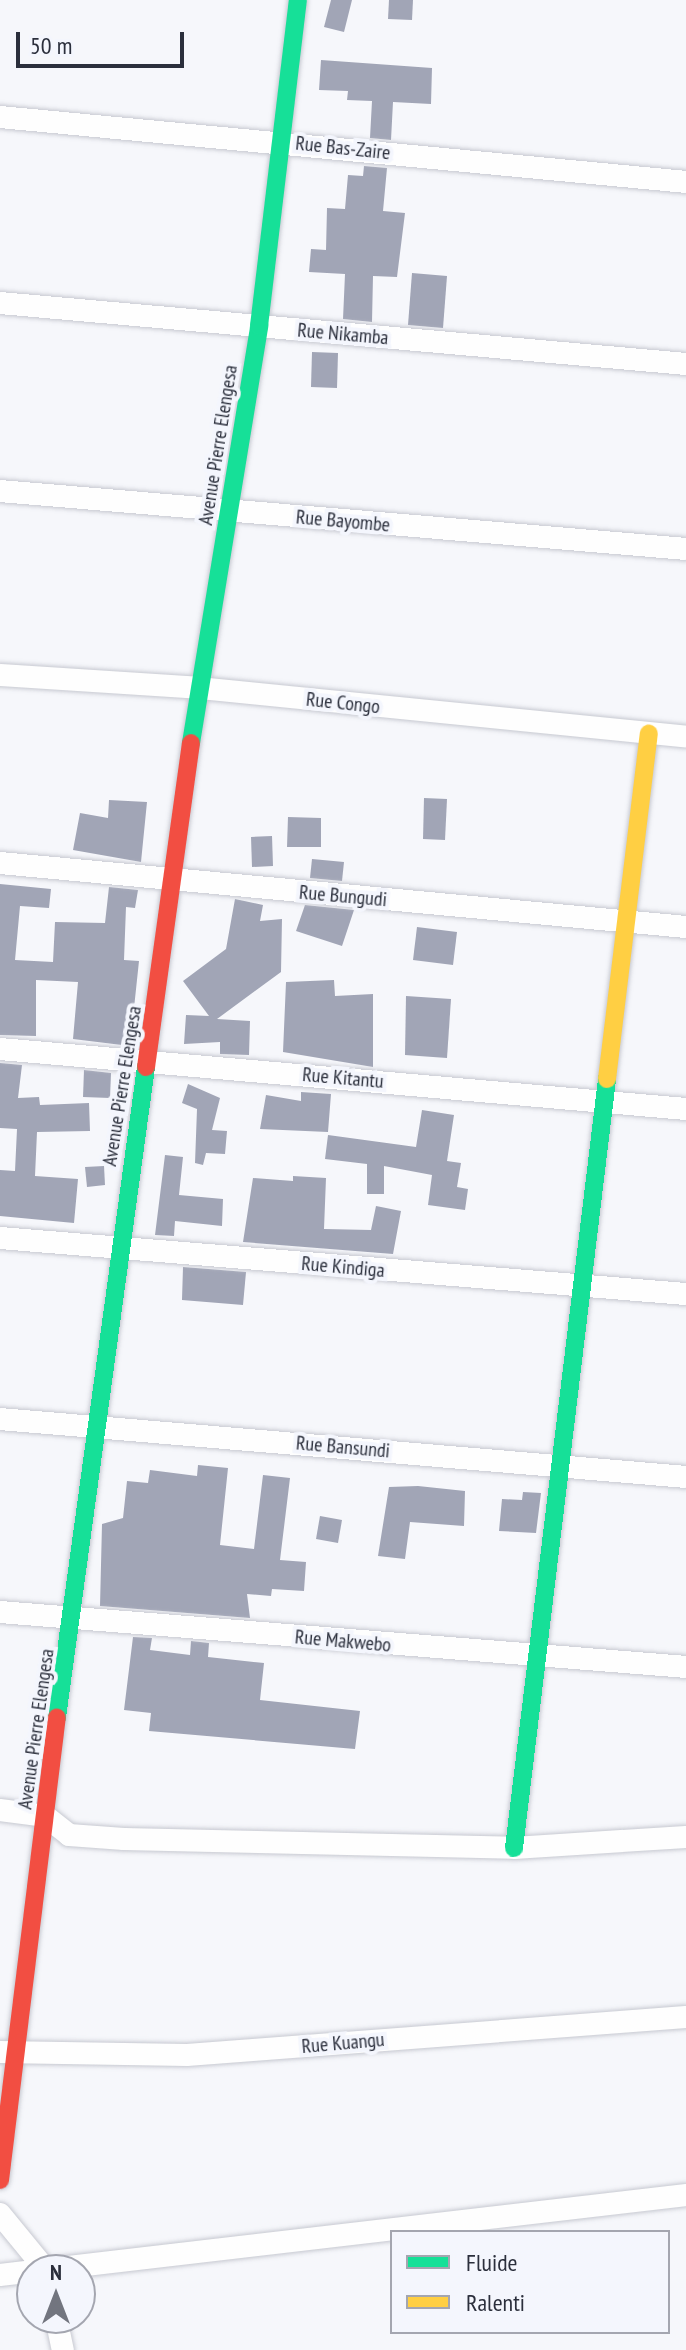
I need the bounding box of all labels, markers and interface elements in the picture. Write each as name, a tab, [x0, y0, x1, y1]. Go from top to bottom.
scale bar	[20, 16, 188, 66]
text: 50 m	[30, 30, 72, 61]
street label: Rue Bas-Zaire	[294, 131, 392, 165]
street label: Rue Nikamba	[296, 318, 390, 350]
street label: Avenue Pierre Elengesa	[193, 363, 243, 527]
street label: Rue Bayombe	[295, 505, 391, 537]
street label: Rue Congo	[305, 687, 381, 719]
street label: Rue Bungudi	[298, 880, 388, 912]
street label: Avenue Pierre Elengesa	[97, 1004, 147, 1168]
street label: Rue Kitantu	[301, 1062, 385, 1094]
street label: Rue Kindiga	[300, 1251, 386, 1283]
street label: Rue Bansundi	[295, 1431, 391, 1463]
street label: Rue Makwebo	[294, 1625, 392, 1657]
street label: Avenue Pierre Elengesa	[13, 1647, 59, 1811]
street label: Rue Kuangu	[301, 2027, 385, 2059]
legend	[390, 2230, 670, 2334]
text: Fluide	[466, 2247, 517, 2278]
north arrow	[16, 2254, 96, 2334]
text: N	[50, 2258, 62, 2286]
text: Ralenti	[466, 2287, 525, 2318]

